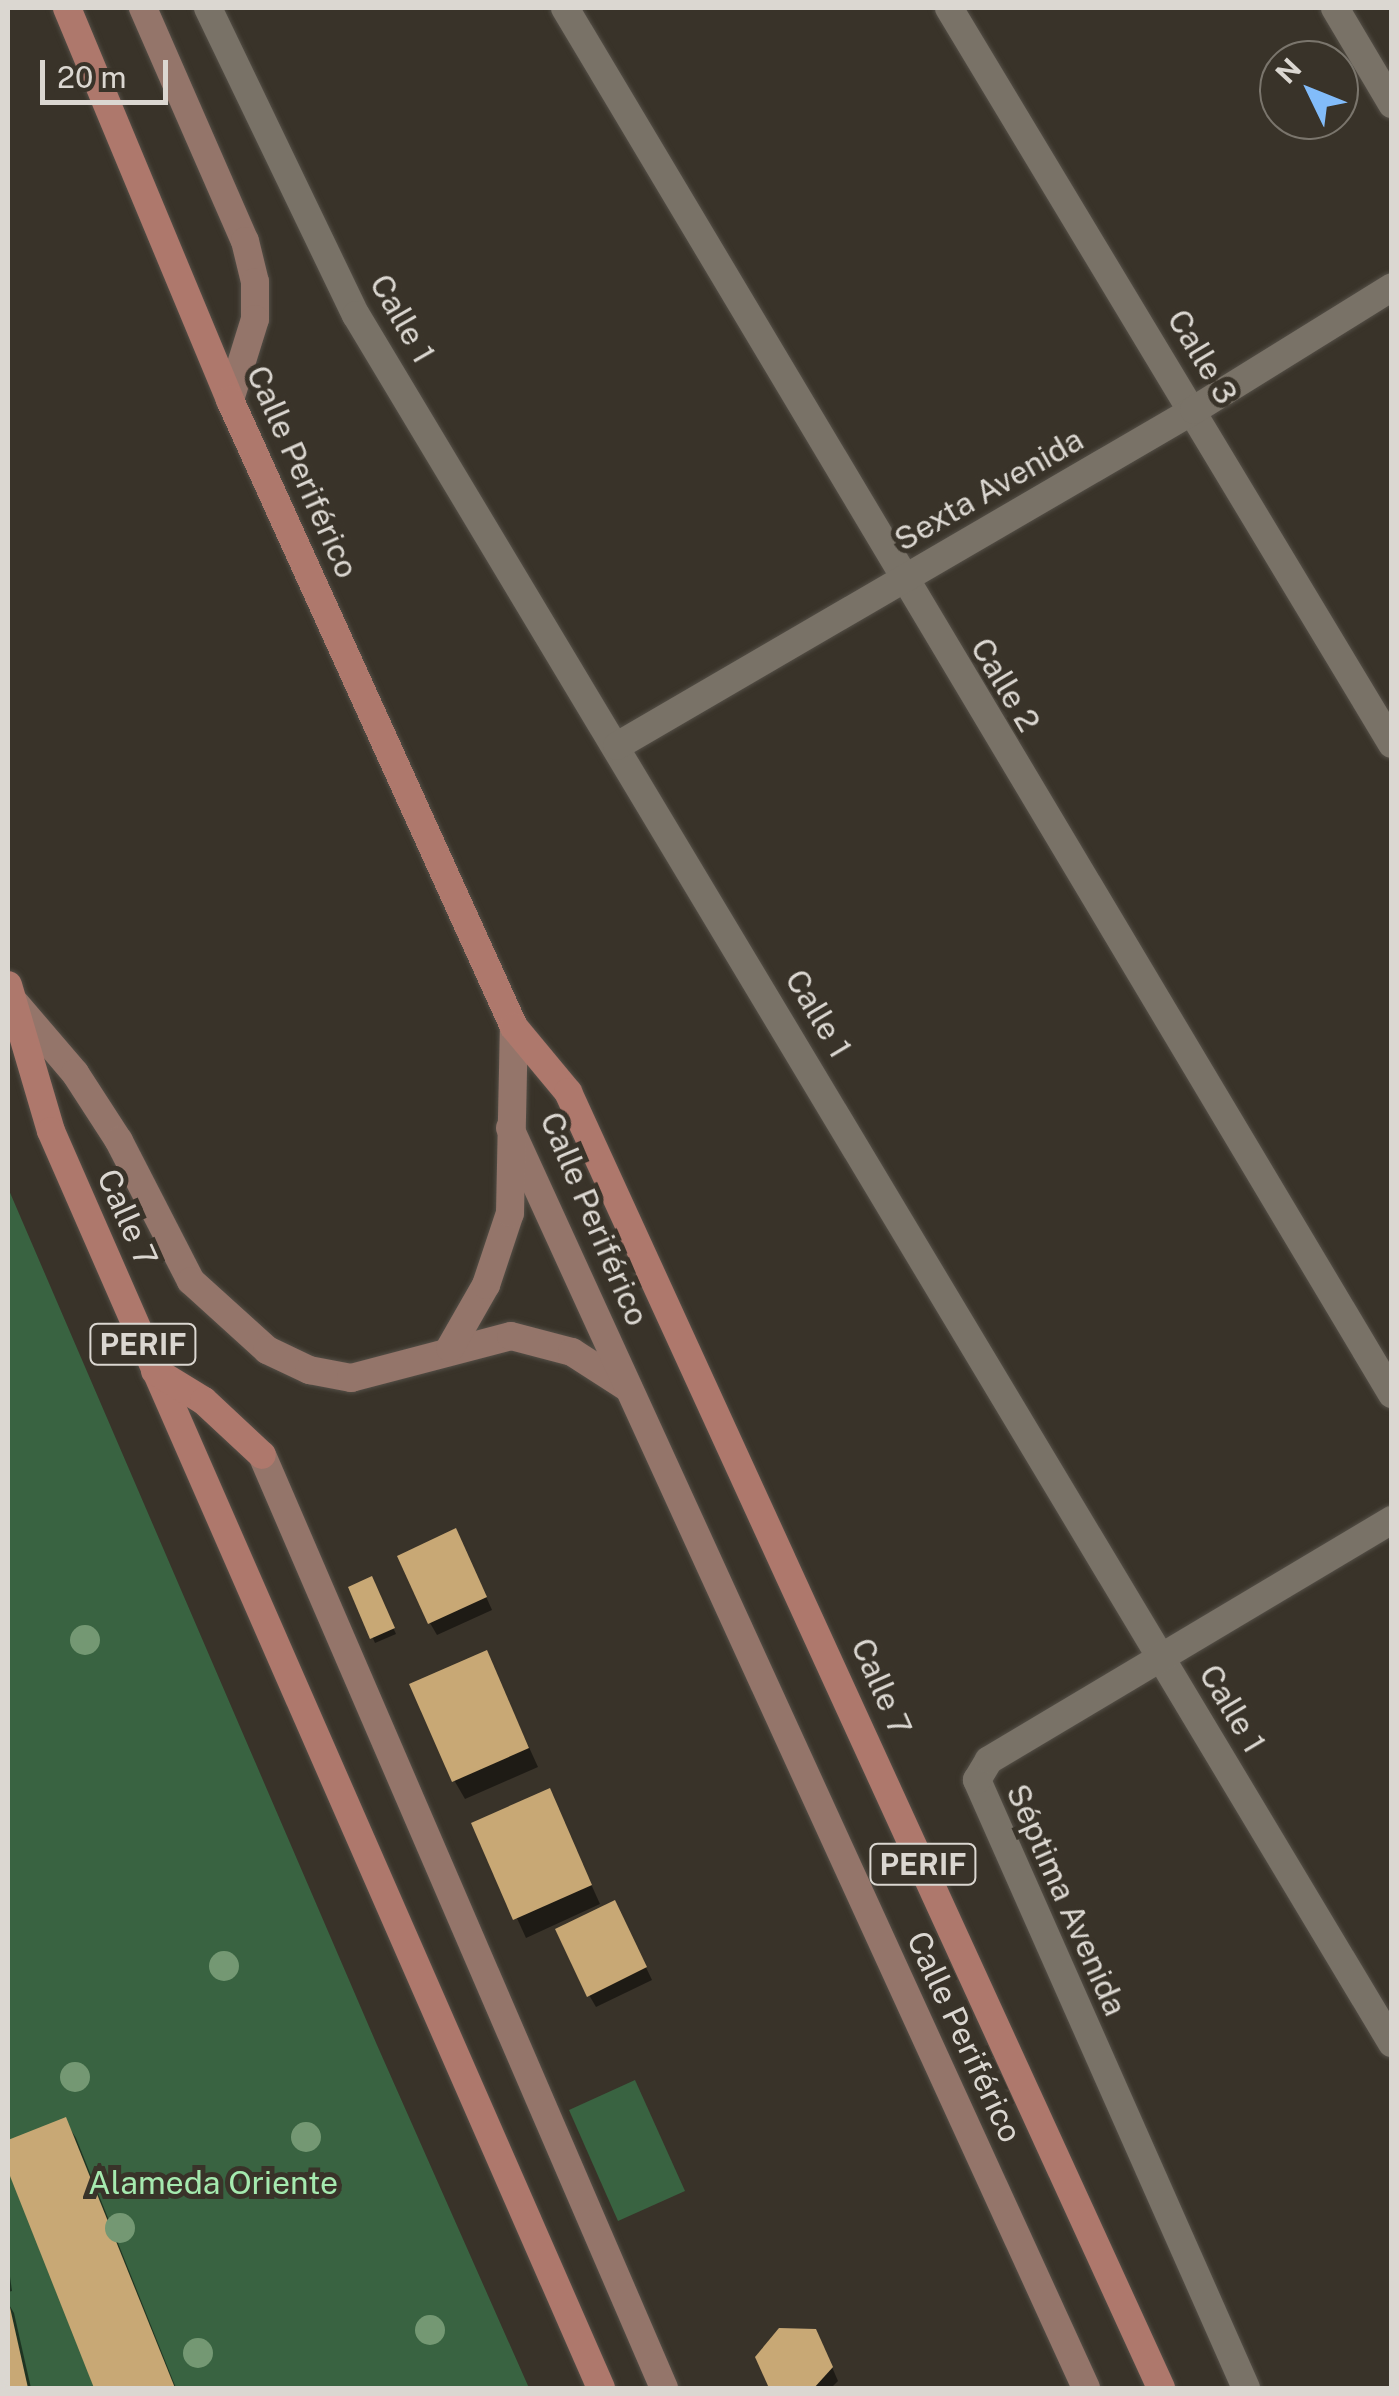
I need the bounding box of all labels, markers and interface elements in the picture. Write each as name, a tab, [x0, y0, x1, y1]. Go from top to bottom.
scale bar	[45, 40, 172, 102]
north arrow	[1259, 40, 1359, 140]
text: N	[1269, 51, 1308, 90]
text: 20 m	[57, 59, 126, 95]
street label: Calle 1	[361, 268, 443, 370]
street label: Calle 3	[1159, 303, 1245, 411]
street label: Calle Periférico	[238, 360, 366, 584]
street label: Sexta Avenida	[888, 421, 1090, 559]
street label: Calle 2	[962, 631, 1048, 739]
street label: Calle 1	[777, 963, 859, 1065]
street label: Calle Periférico	[532, 1106, 656, 1332]
street label: Calle 7	[89, 1163, 165, 1273]
road number: PERIF	[88, 1319, 198, 1369]
street label: Calle 7	[843, 1632, 919, 1742]
street label: Calle 1	[1191, 1658, 1273, 1760]
street label: Séptima Avenida	[998, 1778, 1134, 2022]
road number: PERIF	[868, 1839, 978, 1889]
street label: Calle Periférico	[898, 1925, 1030, 2149]
park label: Alameda Oriente	[88, 2164, 338, 2202]

